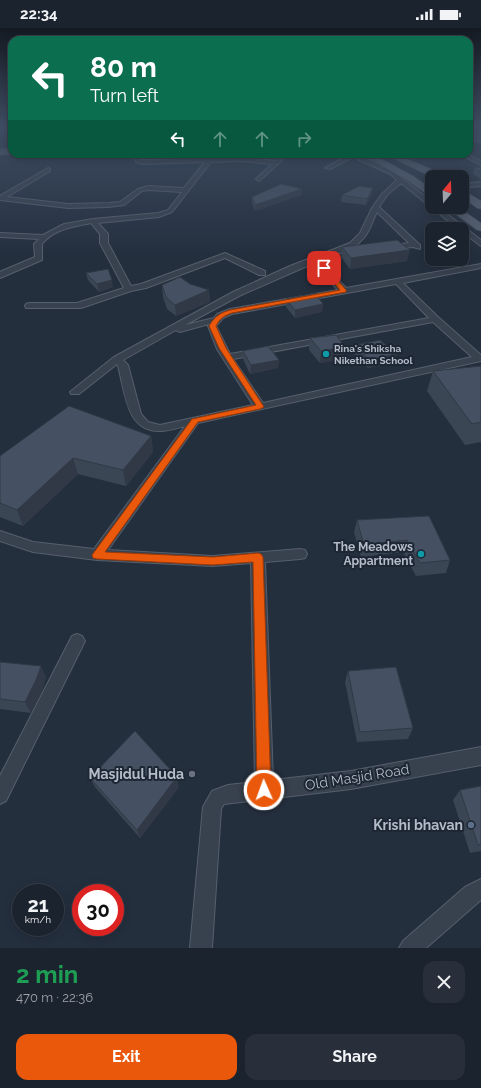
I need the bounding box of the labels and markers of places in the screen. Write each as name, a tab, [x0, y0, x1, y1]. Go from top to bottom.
pin	[307, 251, 341, 285]
place label: Rina's Shiksha Nikethan School	[334, 343, 413, 366]
marker: Rina's Shiksha Nikethan School	[321, 349, 331, 359]
place label: The Meadows Appartment	[333, 540, 413, 568]
marker: The Meadows Appartment	[416, 549, 426, 559]
place label: Masjidul Huda	[89, 766, 184, 782]
marker: Masjidul Huda	[187, 769, 197, 779]
place label: Krishi bhavan	[373, 817, 463, 833]
marker: Krishi bhavan	[466, 820, 476, 830]

